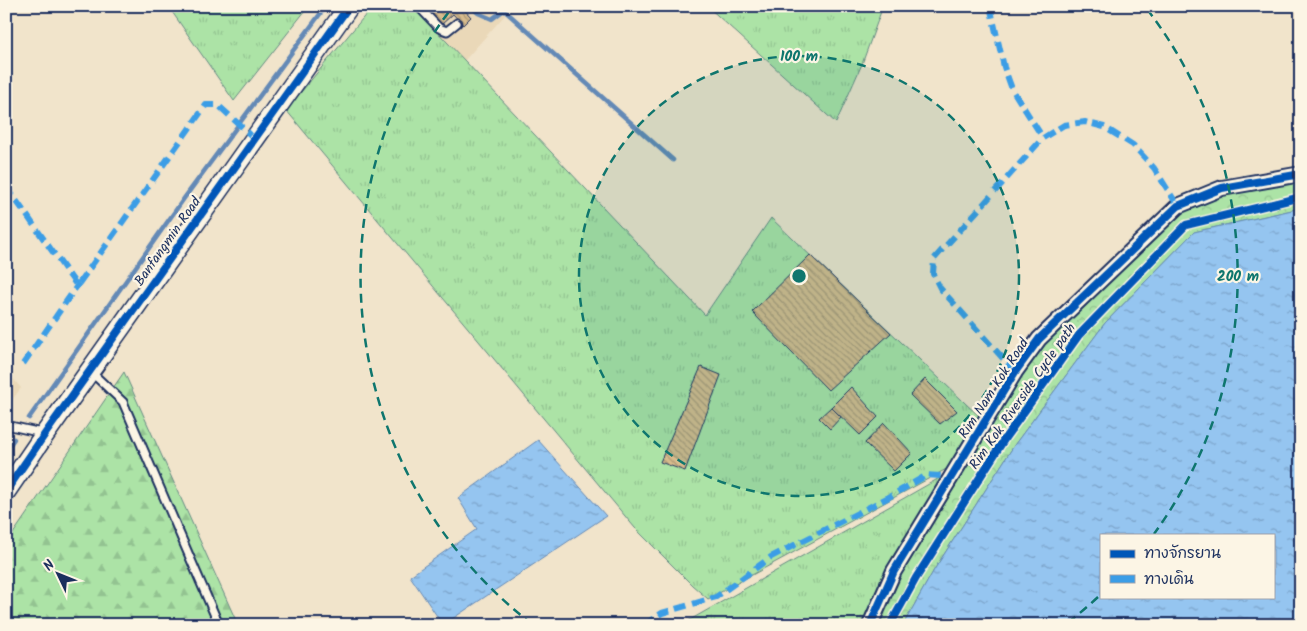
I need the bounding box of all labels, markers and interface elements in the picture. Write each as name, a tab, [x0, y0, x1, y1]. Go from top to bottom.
text: 100 m	[780, 45, 818, 69]
street label: Banfangmin Road	[129, 192, 207, 291]
text: 200 m	[1217, 265, 1259, 289]
centre of rings	[790, 267, 808, 285]
street label: Rim Kok Riverside Cycle path	[964, 319, 1082, 474]
street label: Rim Nam Kok Road	[953, 333, 1035, 443]
legend	[1100, 534, 1274, 598]
text: ทางจักรยาน	[1144, 542, 1221, 566]
north arrow	[32, 548, 82, 598]
text: N	[38, 555, 60, 577]
text: ทางเดิน	[1144, 568, 1194, 592]

